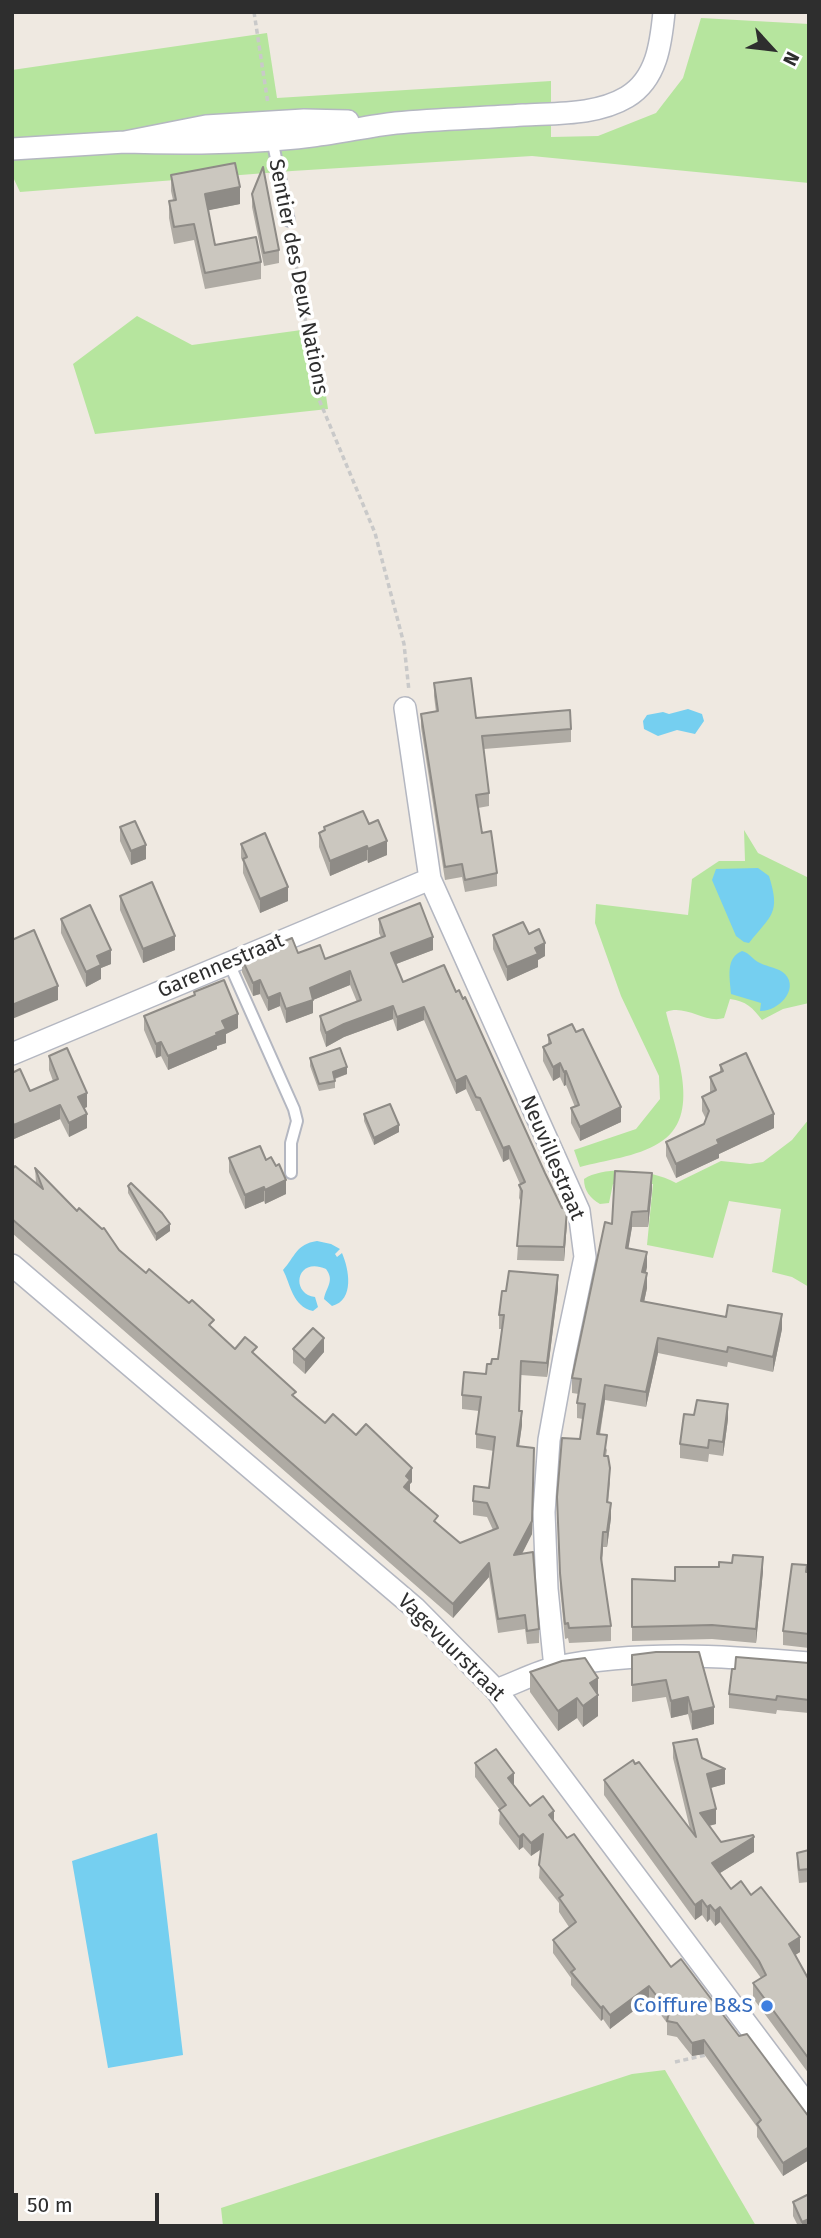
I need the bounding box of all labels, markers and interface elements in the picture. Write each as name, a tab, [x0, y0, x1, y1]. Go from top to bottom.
north arrow	[737, 14, 807, 84]
text: N	[778, 48, 804, 70]
street label: Sentier des Deux Nations	[263, 157, 333, 397]
street label: Garennestraat	[154, 928, 288, 1004]
street label: Neuvillestraat	[514, 1092, 590, 1224]
street label: Vagevuurstraat	[392, 1589, 510, 1707]
place label: Coiffure B&S	[633, 1993, 753, 2019]
marker: Coiffure B&S	[759, 1998, 775, 2014]
scale bar	[18, 2178, 163, 2222]
text: 50 m	[27, 2192, 73, 2218]

